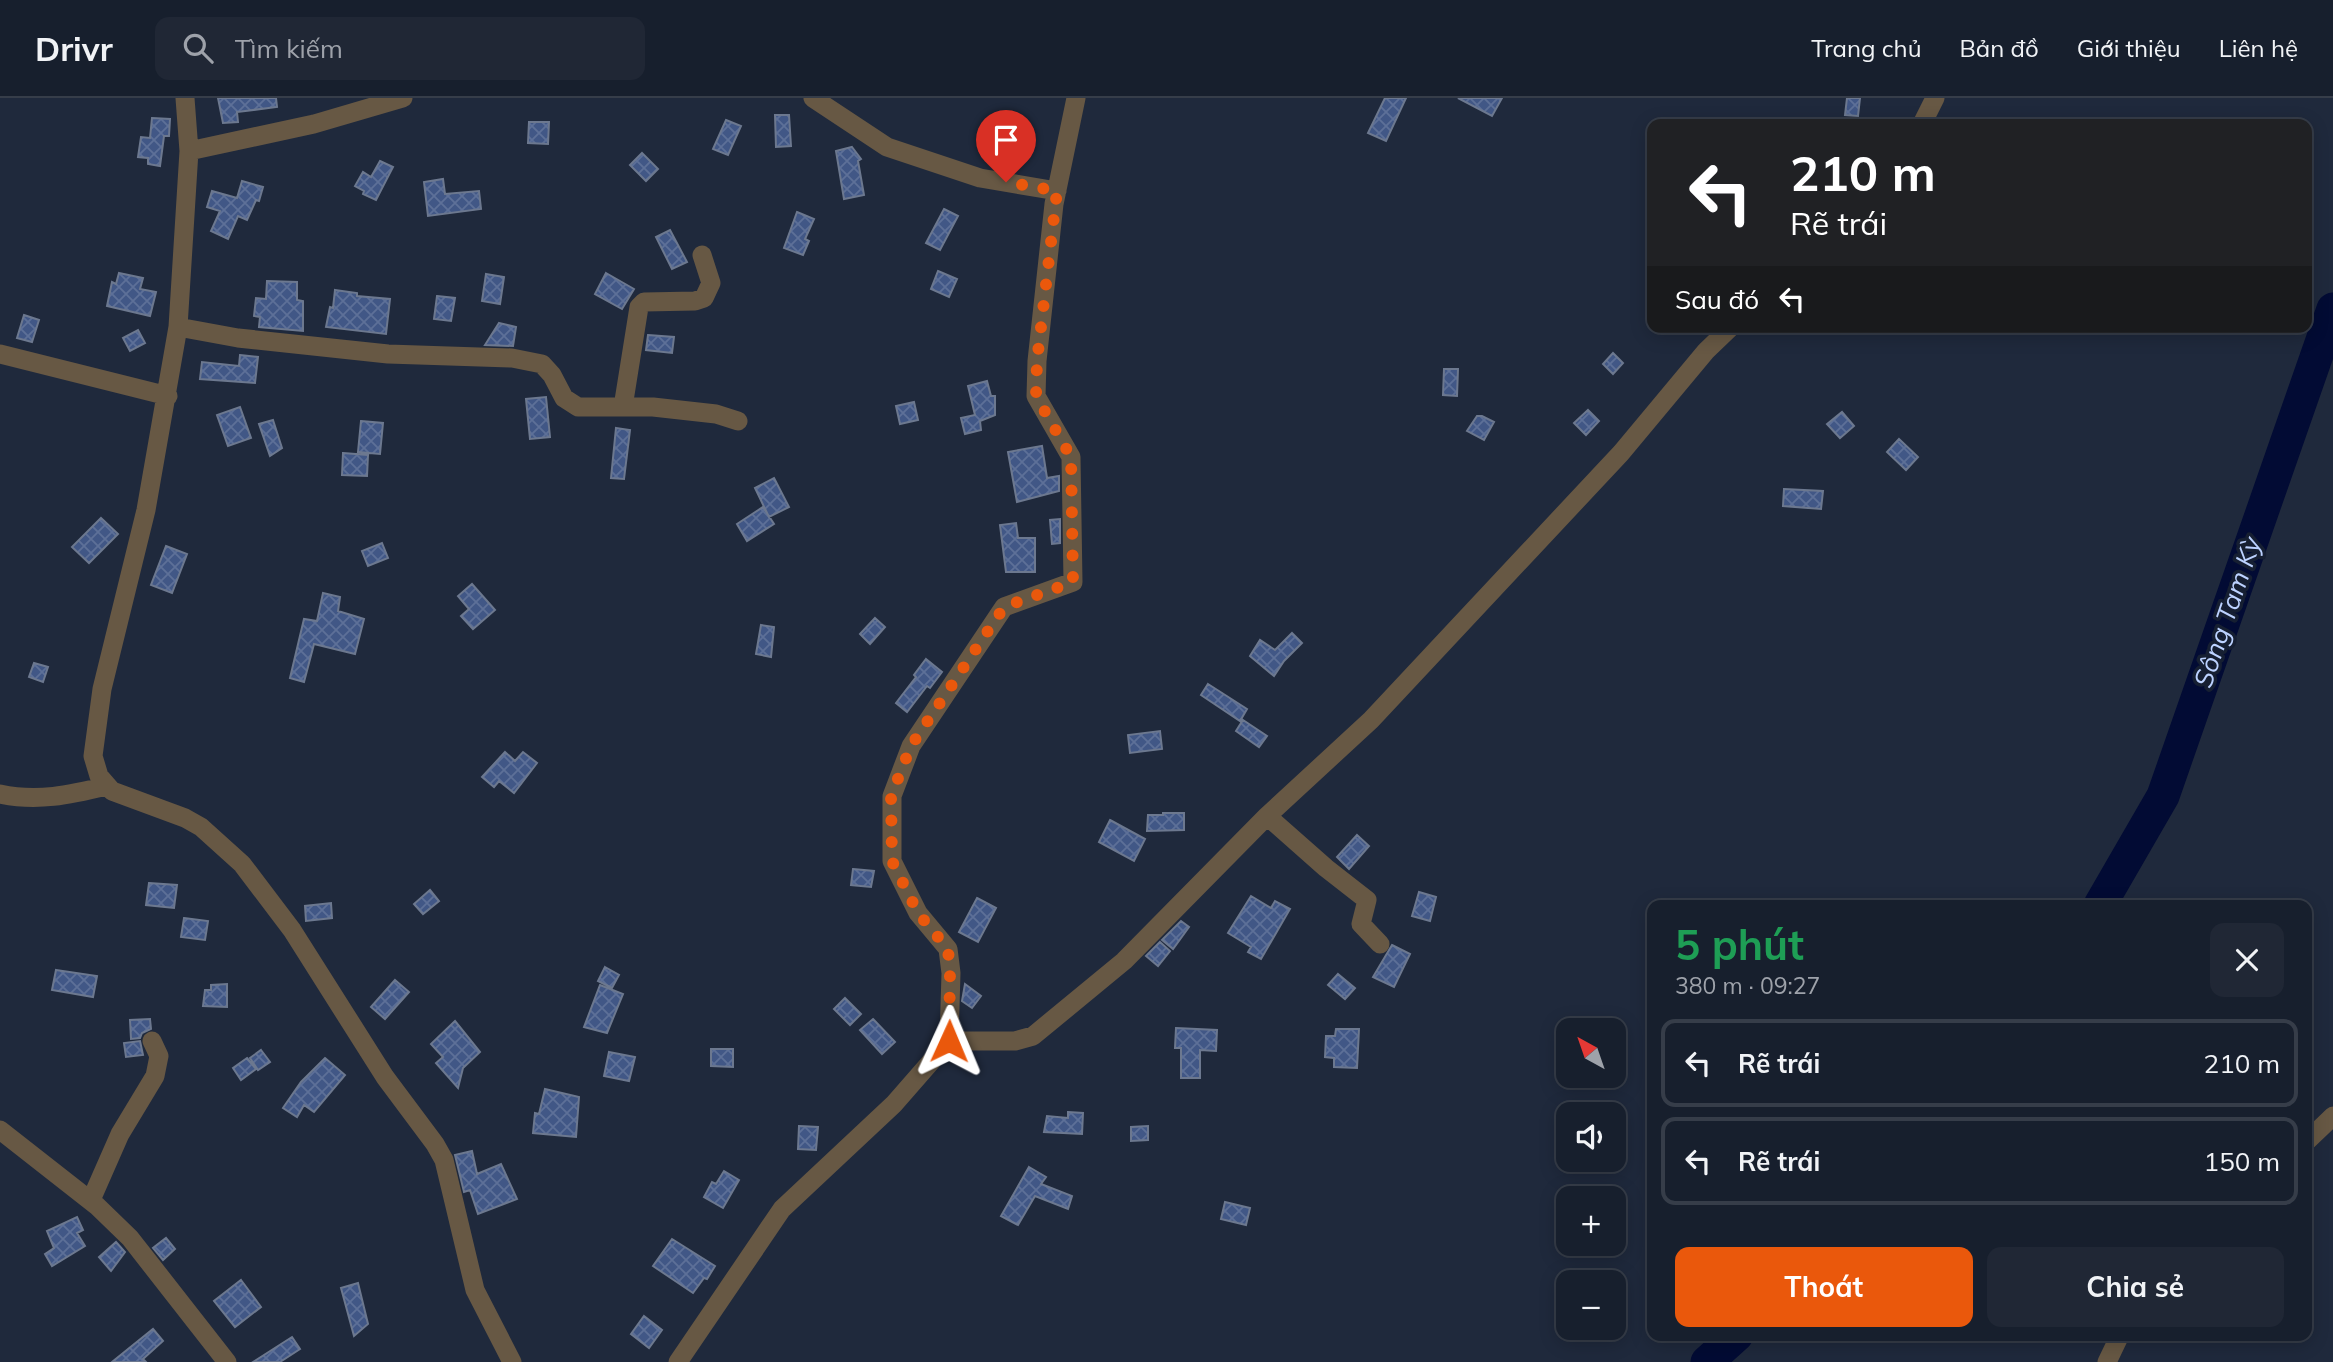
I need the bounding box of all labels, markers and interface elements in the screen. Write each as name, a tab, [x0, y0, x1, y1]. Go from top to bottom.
search box	[155, 17, 645, 80]
text: Drivr	[35, 28, 113, 69]
icon: search	[179, 29, 217, 67]
text: Tìm kiếm	[235, 32, 343, 65]
text: Trang chủ	[1811, 33, 1922, 63]
text: Bản đồ	[1960, 33, 2039, 63]
text: Giới thiệu	[2077, 33, 2181, 63]
text: Liên hệ	[2219, 33, 2298, 63]
pin	[976, 110, 1036, 182]
icon: arrive	[987, 121, 1025, 159]
text: 210 m	[1790, 142, 1936, 203]
icon: left	[1675, 147, 1766, 238]
text: Rẽ trái	[1790, 203, 1887, 243]
icon: left	[1773, 280, 1811, 318]
text: Sau đó	[1675, 283, 1759, 316]
water label: Sông Tam Kỳ	[2186, 531, 2269, 692]
text: 5 phút	[1675, 918, 1804, 971]
button: close	[2210, 923, 2284, 997]
text: 380 m · 09:27	[1675, 971, 1820, 1000]
position arrow	[912, 1004, 986, 1078]
north arrow	[1556, 1018, 1626, 1088]
map controls	[1556, 1018, 1626, 1340]
icon: left	[1679, 1044, 1717, 1082]
text: Rẽ trái	[1738, 1047, 1820, 1080]
text: 210 m	[2204, 1047, 2280, 1080]
button: sound	[1556, 1102, 1626, 1172]
icon: left	[1679, 1142, 1717, 1180]
text: Rẽ trái	[1738, 1145, 1820, 1178]
text: 150 m	[2204, 1145, 2280, 1178]
button: +	[1556, 1186, 1626, 1256]
button: Thoát	[1675, 1247, 1973, 1327]
button: Chia sẻ	[1987, 1247, 2284, 1327]
button: −	[1556, 1270, 1626, 1340]

